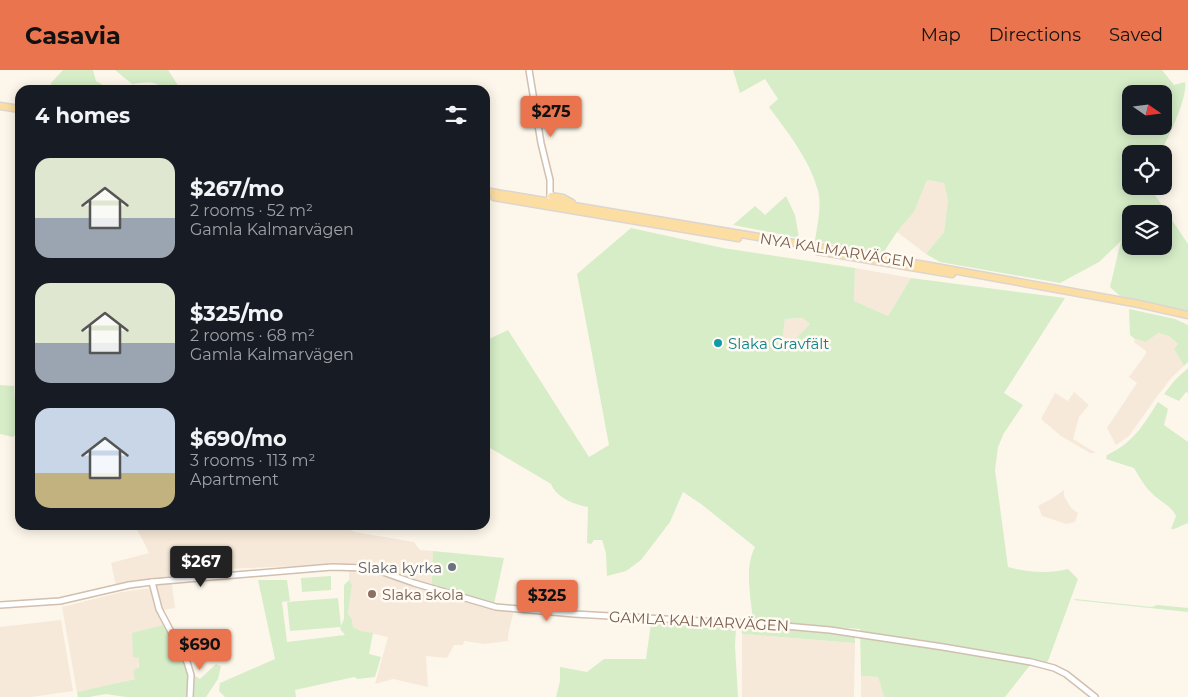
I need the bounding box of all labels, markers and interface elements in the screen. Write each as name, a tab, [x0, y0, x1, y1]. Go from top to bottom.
text: Casavia	[25, 21, 121, 50]
text: Map	[921, 24, 961, 46]
text: Directions	[989, 24, 1081, 46]
text: Saved	[1109, 24, 1163, 46]
north arrow	[1122, 85, 1172, 135]
map controls	[1122, 85, 1172, 255]
pin: $275	[521, 96, 581, 138]
icon: filters	[442, 101, 470, 129]
text: $275	[532, 102, 570, 121]
text: 4 homes	[35, 103, 130, 128]
button: locate	[1122, 145, 1172, 195]
text: $267/mo	[190, 176, 284, 201]
icon: home	[75, 178, 135, 238]
text: 2 rooms · 52 m²	[190, 201, 313, 220]
button: layers	[1122, 205, 1172, 255]
text: Gamla Kalmarvägen	[190, 220, 354, 239]
street label: NYA KALMARVÄGEN	[759, 228, 915, 272]
text: $325/mo	[190, 301, 283, 326]
icon: home	[75, 303, 135, 363]
text: 2 rooms · 68 m²	[190, 326, 315, 345]
place label: Slaka Gravfält	[728, 334, 829, 353]
marker: Slaka Gravfält	[712, 337, 724, 349]
text: Gamla Kalmarvägen	[190, 345, 354, 364]
text: $690/mo	[190, 426, 287, 451]
icon: home	[75, 428, 135, 488]
text: 3 rooms · 113 m²	[190, 451, 315, 470]
text: Apartment	[190, 470, 279, 489]
pin: $267	[171, 546, 231, 588]
text: $267	[181, 552, 221, 571]
place label: Slaka kyrka	[358, 558, 442, 577]
marker: Slaka kyrka	[446, 561, 458, 573]
pin: $325	[517, 580, 577, 622]
place label: Slaka skola	[382, 585, 464, 604]
text: $325	[528, 586, 566, 605]
marker: Slaka skola	[366, 588, 378, 600]
street label: GAMLA KALMARVÄGEN	[608, 607, 790, 635]
pin: $690	[170, 628, 230, 671]
text: $690	[179, 635, 221, 654]

